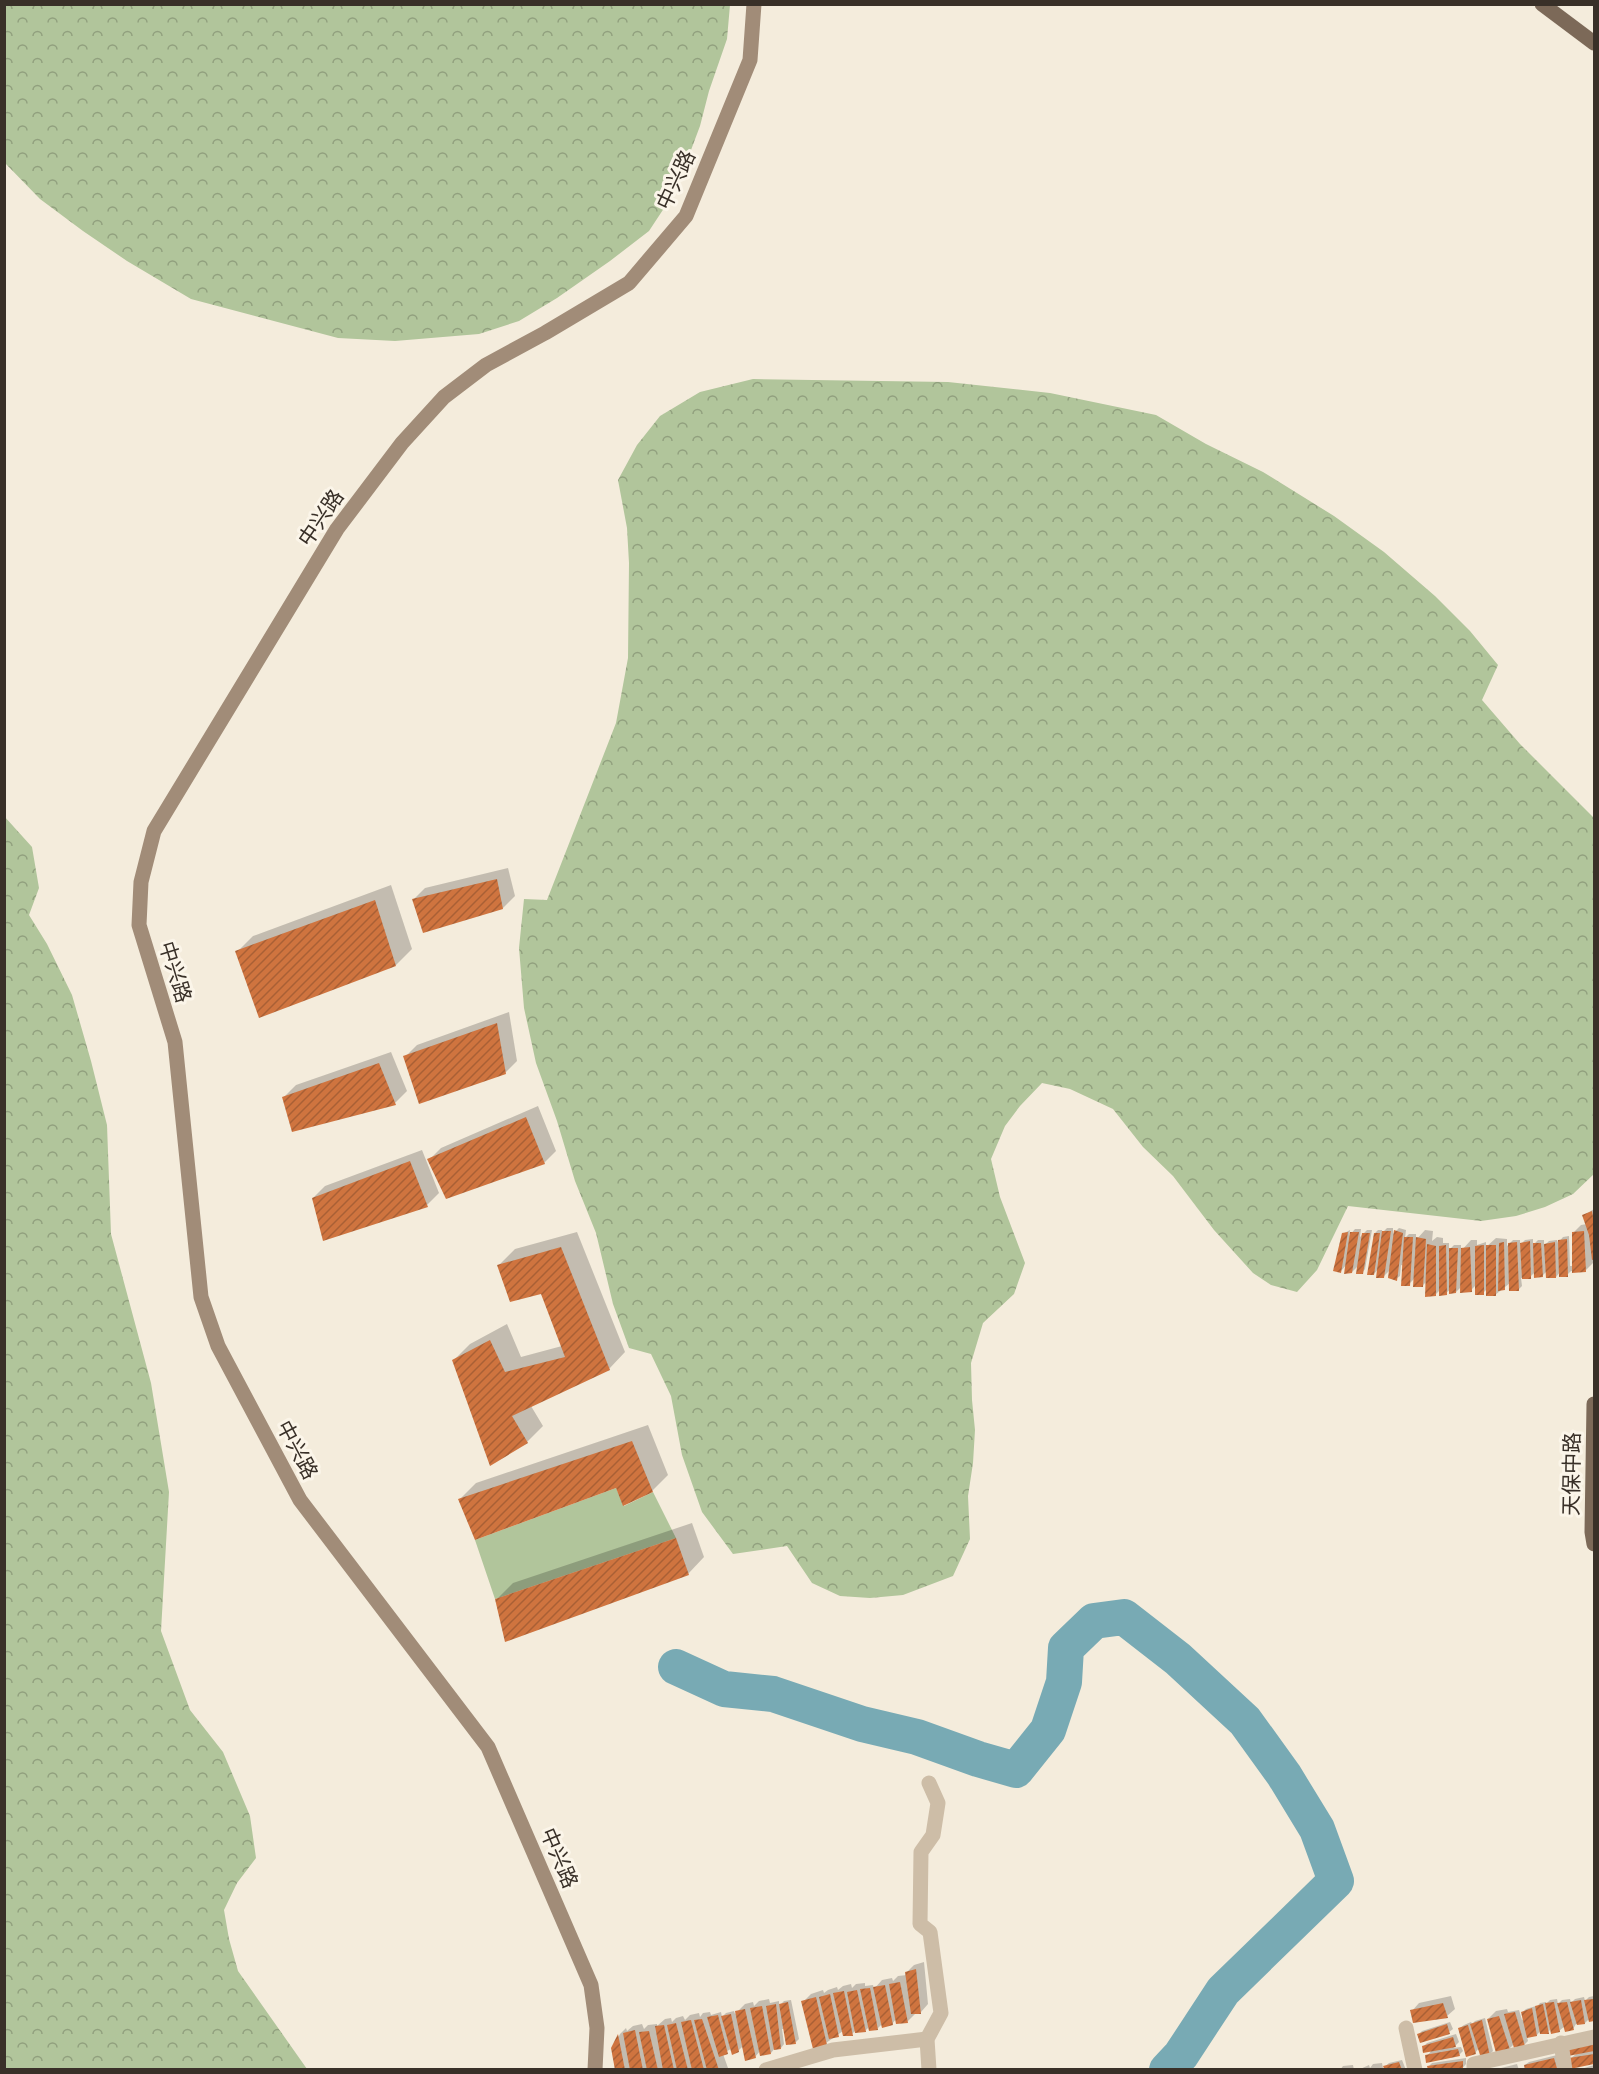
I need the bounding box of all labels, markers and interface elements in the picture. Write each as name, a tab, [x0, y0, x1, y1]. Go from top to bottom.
street label: 中兴路	[649, 145, 703, 215]
street label: 中兴路	[291, 483, 351, 553]
street label: 中兴路	[151, 937, 199, 1007]
street label: 中兴路	[269, 1415, 325, 1485]
street label: 天保中路	[1556, 1432, 1588, 1516]
street label: 中兴路	[533, 1823, 585, 1893]

